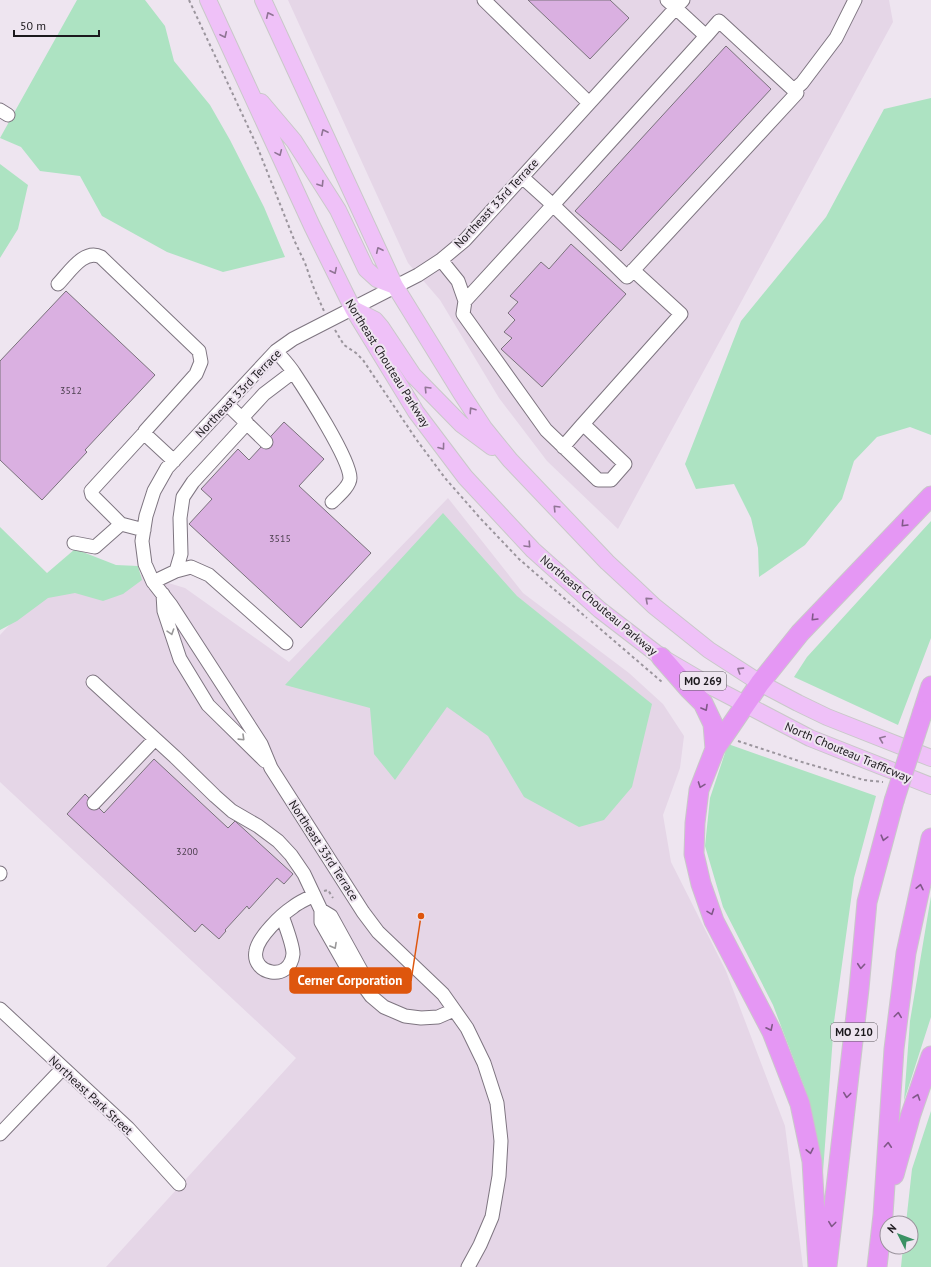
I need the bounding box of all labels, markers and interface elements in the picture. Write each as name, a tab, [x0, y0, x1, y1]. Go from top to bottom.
one-way arrow	[266, 11, 274, 19]
scale bar	[14, 12, 99, 38]
text: 50 m	[20, 18, 46, 33]
one-way arrow	[219, 31, 227, 39]
one-way arrow	[321, 129, 329, 137]
one-way arrow	[274, 149, 282, 157]
street label: Northeast 33rd Terrace	[451, 155, 541, 251]
one-way arrow	[316, 180, 324, 187]
one-way arrow	[376, 247, 384, 255]
one-way arrow	[329, 267, 337, 274]
street label: Northeast Chouteau Parkway	[342, 296, 434, 430]
street label: Northeast 33rd Terrace	[192, 346, 284, 440]
house number: 3512	[60, 384, 82, 397]
one-way arrow	[424, 386, 432, 394]
one-way arrow	[470, 407, 477, 414]
one-way arrow	[438, 443, 445, 450]
one-way arrow	[553, 505, 561, 513]
one-way arrow	[901, 519, 909, 527]
house number: 3515	[269, 532, 291, 545]
one-way arrow	[523, 540, 531, 548]
street label: Northeast Chouteau Parkway	[537, 552, 661, 659]
one-way arrow	[645, 598, 653, 605]
one-way arrow	[812, 613, 819, 621]
one-way arrow	[166, 628, 174, 635]
one-way arrow	[737, 667, 744, 675]
road number: MO 269	[680, 672, 726, 690]
one-way arrow	[700, 704, 708, 711]
street label: North Chouteau Trafficway	[783, 719, 914, 786]
one-way arrow	[237, 733, 245, 741]
one-way arrow	[878, 735, 885, 743]
one-way arrow	[697, 782, 705, 789]
street label: Northeast 33rd Terrace	[286, 797, 362, 903]
one-way arrow	[880, 835, 889, 842]
house number: 3200	[176, 845, 198, 858]
one-way arrow	[916, 884, 924, 890]
one-way arrow	[707, 909, 715, 916]
one-way arrow	[330, 942, 337, 949]
one-way arrow	[857, 963, 866, 969]
callout: Cerner Corporation	[290, 968, 411, 993]
text: Cerner Corporation	[298, 972, 402, 989]
one-way arrow	[894, 1012, 903, 1018]
road number: MO 210	[831, 1023, 877, 1041]
one-way arrow	[765, 1024, 773, 1031]
street label: Northeast Park Street	[46, 1052, 136, 1138]
one-way arrow	[843, 1092, 852, 1098]
one-way arrow	[912, 1093, 921, 1100]
one-way arrow	[883, 1142, 892, 1148]
one-way arrow	[806, 1148, 814, 1154]
north arrow	[879, 1215, 919, 1255]
one-way arrow	[828, 1221, 837, 1227]
text: N	[884, 1221, 899, 1236]

